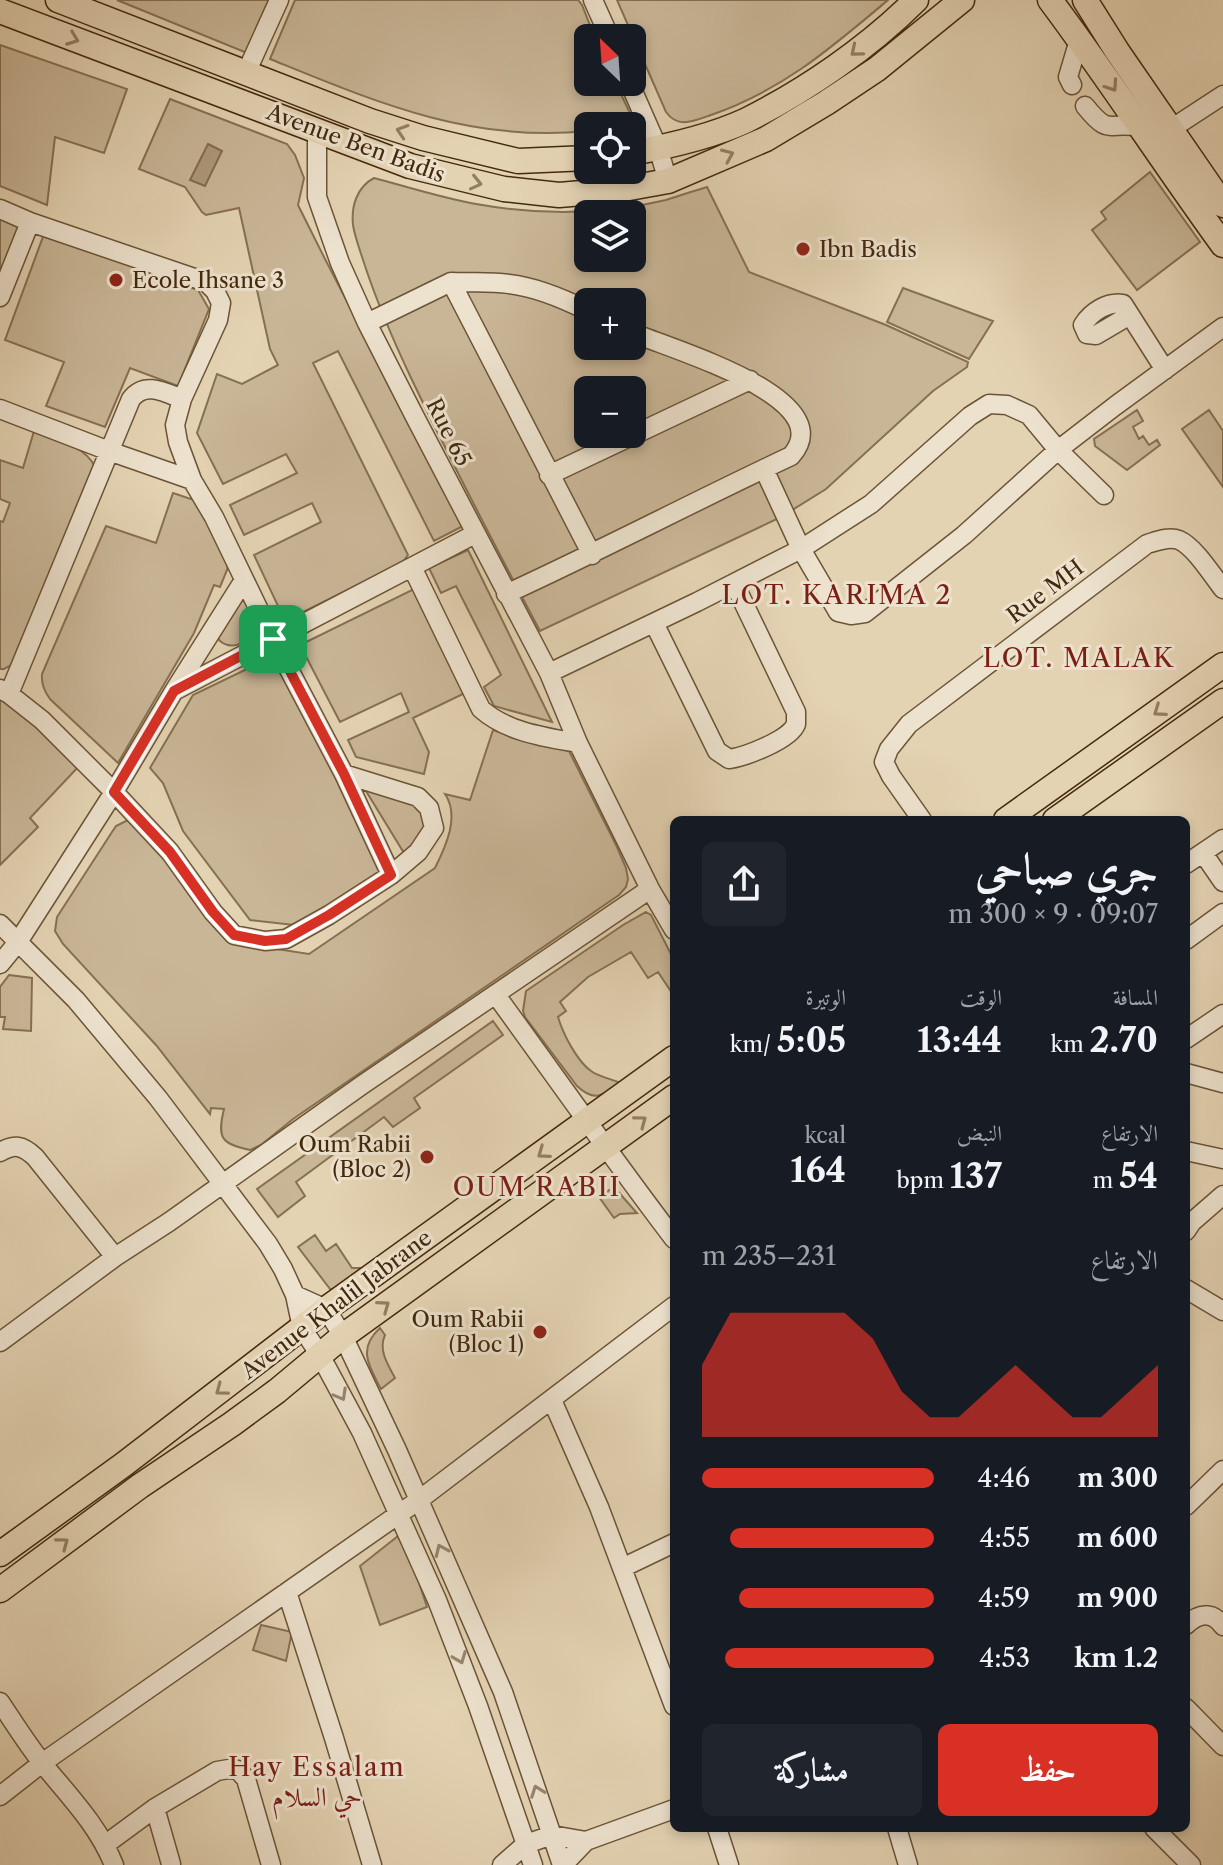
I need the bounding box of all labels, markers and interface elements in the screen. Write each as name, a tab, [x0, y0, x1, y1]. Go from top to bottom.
north arrow	[574, 24, 646, 96]
map controls	[574, 24, 646, 448]
one-way arrow	[65, 29, 79, 46]
one-way arrow	[851, 41, 866, 56]
one-way arrow	[1102, 77, 1117, 92]
street label: Avenue Ben Badis	[262, 98, 449, 188]
button: locate	[574, 112, 646, 184]
one-way arrow	[396, 125, 410, 141]
one-way arrow	[720, 149, 735, 165]
one-way arrow	[468, 174, 482, 191]
button: layers	[574, 200, 646, 272]
place label: Ibn Badis	[819, 236, 917, 263]
marker: Ibn Badis	[794, 240, 812, 258]
place label: Ecole Ihsane 3	[132, 267, 284, 294]
marker: Ecole Ihsane 3	[107, 271, 125, 289]
button: +	[574, 288, 646, 360]
button: −	[574, 376, 646, 448]
street label: Rue 65	[420, 394, 477, 471]
street label: Rue MH	[1002, 554, 1089, 629]
district label: LOT. KARIMA 2	[721, 579, 953, 611]
pin	[239, 605, 307, 673]
icon: arrive	[251, 617, 295, 661]
district label: LOT. MALAK	[983, 642, 1175, 674]
one-way arrow	[1154, 701, 1168, 715]
text: جري صباحي	[975, 841, 1158, 895]
button: share	[702, 842, 786, 926]
text: 09:07 · 9 × 300 m	[948, 898, 1158, 930]
text: الوتيرة	[805, 984, 846, 1011]
text: الوقت	[960, 984, 1002, 1011]
text: المسافة	[1113, 984, 1158, 1011]
text: 5:05	[777, 1019, 846, 1061]
text: 13:44	[917, 1019, 1002, 1061]
text: 2.70	[1090, 1019, 1158, 1061]
text: /km	[730, 1031, 777, 1058]
text: km	[1050, 1031, 1090, 1058]
one-way arrow	[632, 1117, 647, 1131]
text: النبض	[957, 1120, 1002, 1147]
text: الارتفاع	[1101, 1120, 1158, 1147]
text: kcal	[804, 1122, 846, 1149]
place label: Oum Rabii (Bloc 2)	[298, 1131, 411, 1183]
one-way arrow	[537, 1143, 552, 1158]
marker: Oum Rabii (Bloc 2)	[418, 1148, 436, 1166]
text: 164	[790, 1149, 846, 1191]
text: 137	[950, 1155, 1002, 1197]
text: 54	[1119, 1155, 1158, 1197]
text: bpm	[897, 1167, 950, 1194]
text: m	[1093, 1167, 1119, 1194]
district label: OUM RABII	[453, 1171, 621, 1203]
street label: Avenue Khalil Jabrane	[235, 1224, 437, 1385]
text: 231–235 m	[702, 1240, 836, 1272]
text: الارتفاع	[1091, 1244, 1158, 1276]
one-way arrow	[376, 1301, 390, 1316]
place label: Oum Rabii (Bloc 1)	[411, 1306, 524, 1358]
marker: Oum Rabii (Bloc 1)	[531, 1323, 549, 1341]
one-way arrow	[215, 1380, 230, 1394]
one-way arrow	[332, 1387, 347, 1401]
text: 4:46	[977, 1462, 1030, 1494]
text: 300 m	[1078, 1462, 1158, 1494]
text: 4:55	[979, 1522, 1030, 1554]
text: 600 m	[1077, 1522, 1158, 1554]
one-way arrow	[54, 1539, 68, 1553]
one-way arrow	[434, 1544, 450, 1558]
text: 4:59	[978, 1582, 1030, 1614]
text: 900 m	[1077, 1582, 1158, 1614]
text: 4:53	[979, 1642, 1030, 1674]
text: 1.2 km	[1074, 1642, 1158, 1674]
one-way arrow	[450, 1650, 466, 1664]
button: مشاركة	[702, 1724, 922, 1816]
button: حفظ	[938, 1724, 1158, 1816]
district label: Hay Essalam حي السلام	[228, 1751, 406, 1820]
one-way arrow	[530, 1785, 546, 1799]

